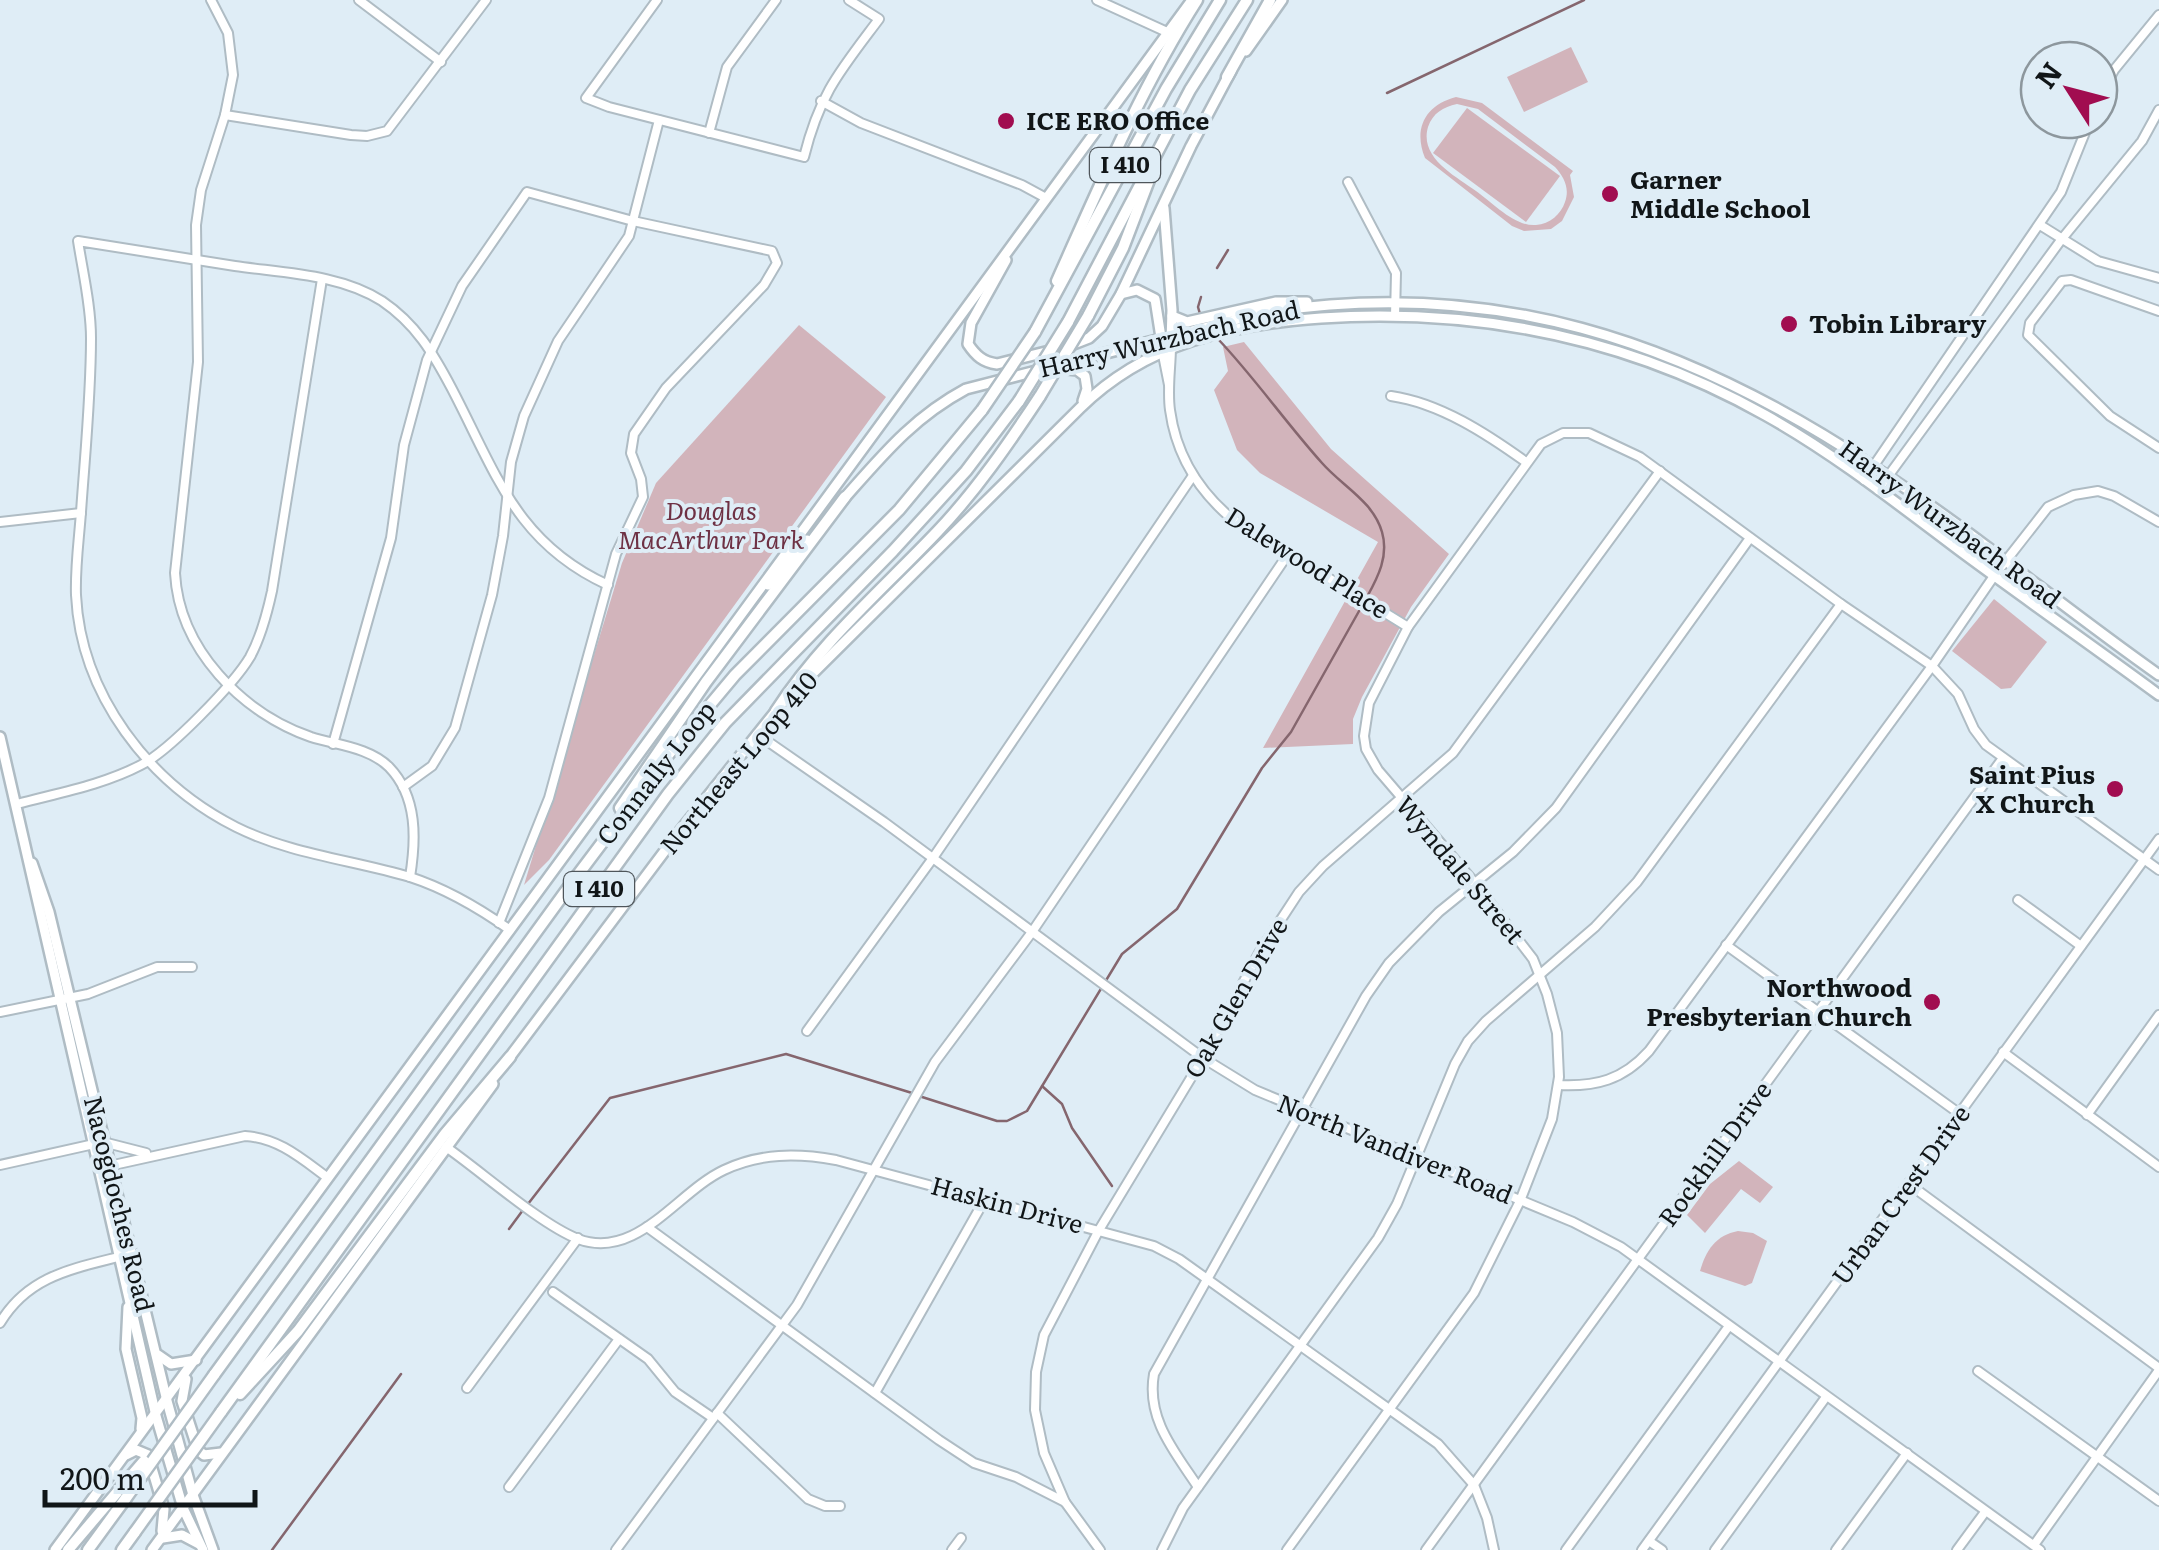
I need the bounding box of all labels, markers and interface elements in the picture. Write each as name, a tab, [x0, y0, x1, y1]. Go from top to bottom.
north arrow	[2019, 40, 2119, 140]
text: N	[2023, 52, 2071, 96]
place label: ICE ERO Office	[1026, 101, 1209, 138]
marker: ICE ERO Office	[995, 110, 1017, 132]
road number: I 410	[1090, 148, 1160, 182]
place label: Garner Middle School	[1630, 160, 1810, 226]
marker: Garner Middle School	[1599, 183, 1621, 205]
street label: Harry Wurzbach Road	[1035, 290, 1303, 386]
place label: Tobin Library	[1809, 304, 1987, 341]
marker: Tobin Library	[1778, 313, 1800, 335]
street label: Harry Wurzbach Road	[1832, 430, 2070, 616]
park label: Douglas MacArthur Park	[618, 491, 804, 557]
street label: Dalewood Place	[1219, 497, 1397, 627]
street label: Northeast Loop 410	[650, 663, 825, 861]
street label: Connally Loop	[587, 692, 723, 852]
place label: Saint Pius X Church	[1969, 755, 2095, 821]
marker: Saint Pius X Church	[2104, 778, 2126, 800]
street label: Wyndale Street	[1388, 787, 1534, 951]
road number: I 410	[564, 872, 634, 906]
street label: Oak Glen Drive	[1174, 910, 1296, 1084]
place label: Northwood Presbyterian Church	[1646, 968, 1912, 1034]
marker: Northwood Presbyterian Church	[1921, 991, 1943, 1013]
street label: Rockhill Drive	[1648, 1073, 1779, 1234]
street label: North Vandiver Road	[1272, 1083, 1519, 1212]
street label: Nacogdoches Road	[76, 1092, 165, 1316]
street label: Urban Crest Drive	[1822, 1096, 1978, 1292]
street label: Haskin Drive	[927, 1165, 1088, 1242]
scale bar	[45, 1445, 255, 1507]
text: 200 m	[60, 1455, 145, 1499]

